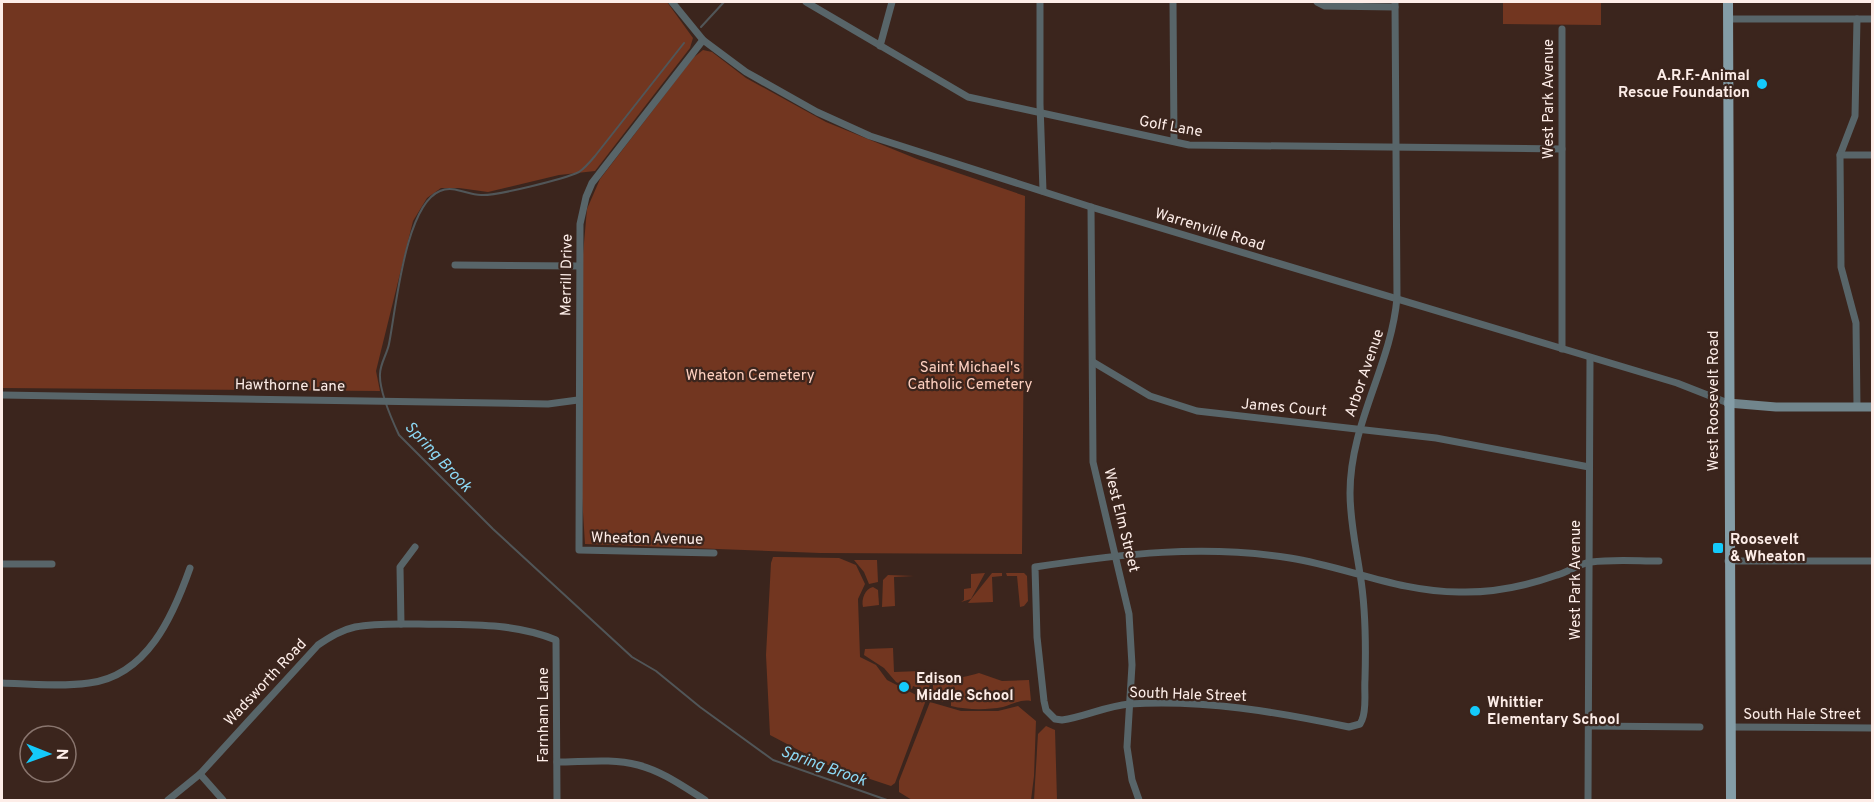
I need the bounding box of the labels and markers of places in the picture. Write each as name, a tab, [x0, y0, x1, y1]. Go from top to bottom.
place label: A.R.F.-Animal Rescue Foundation	[1618, 67, 1750, 103]
marker: A.R.F.-Animal Rescue Foundation	[1755, 77, 1769, 91]
place label: Roosevelt & Wheaton	[1730, 531, 1806, 567]
marker: Roosevelt & Wheaton	[1711, 541, 1725, 555]
place label: Edison Middle School	[916, 670, 1014, 706]
marker: Edison Middle School	[897, 680, 911, 694]
place label: Whittier Elementary School	[1487, 694, 1620, 730]
marker: Whittier Elementary School	[1468, 704, 1482, 718]

